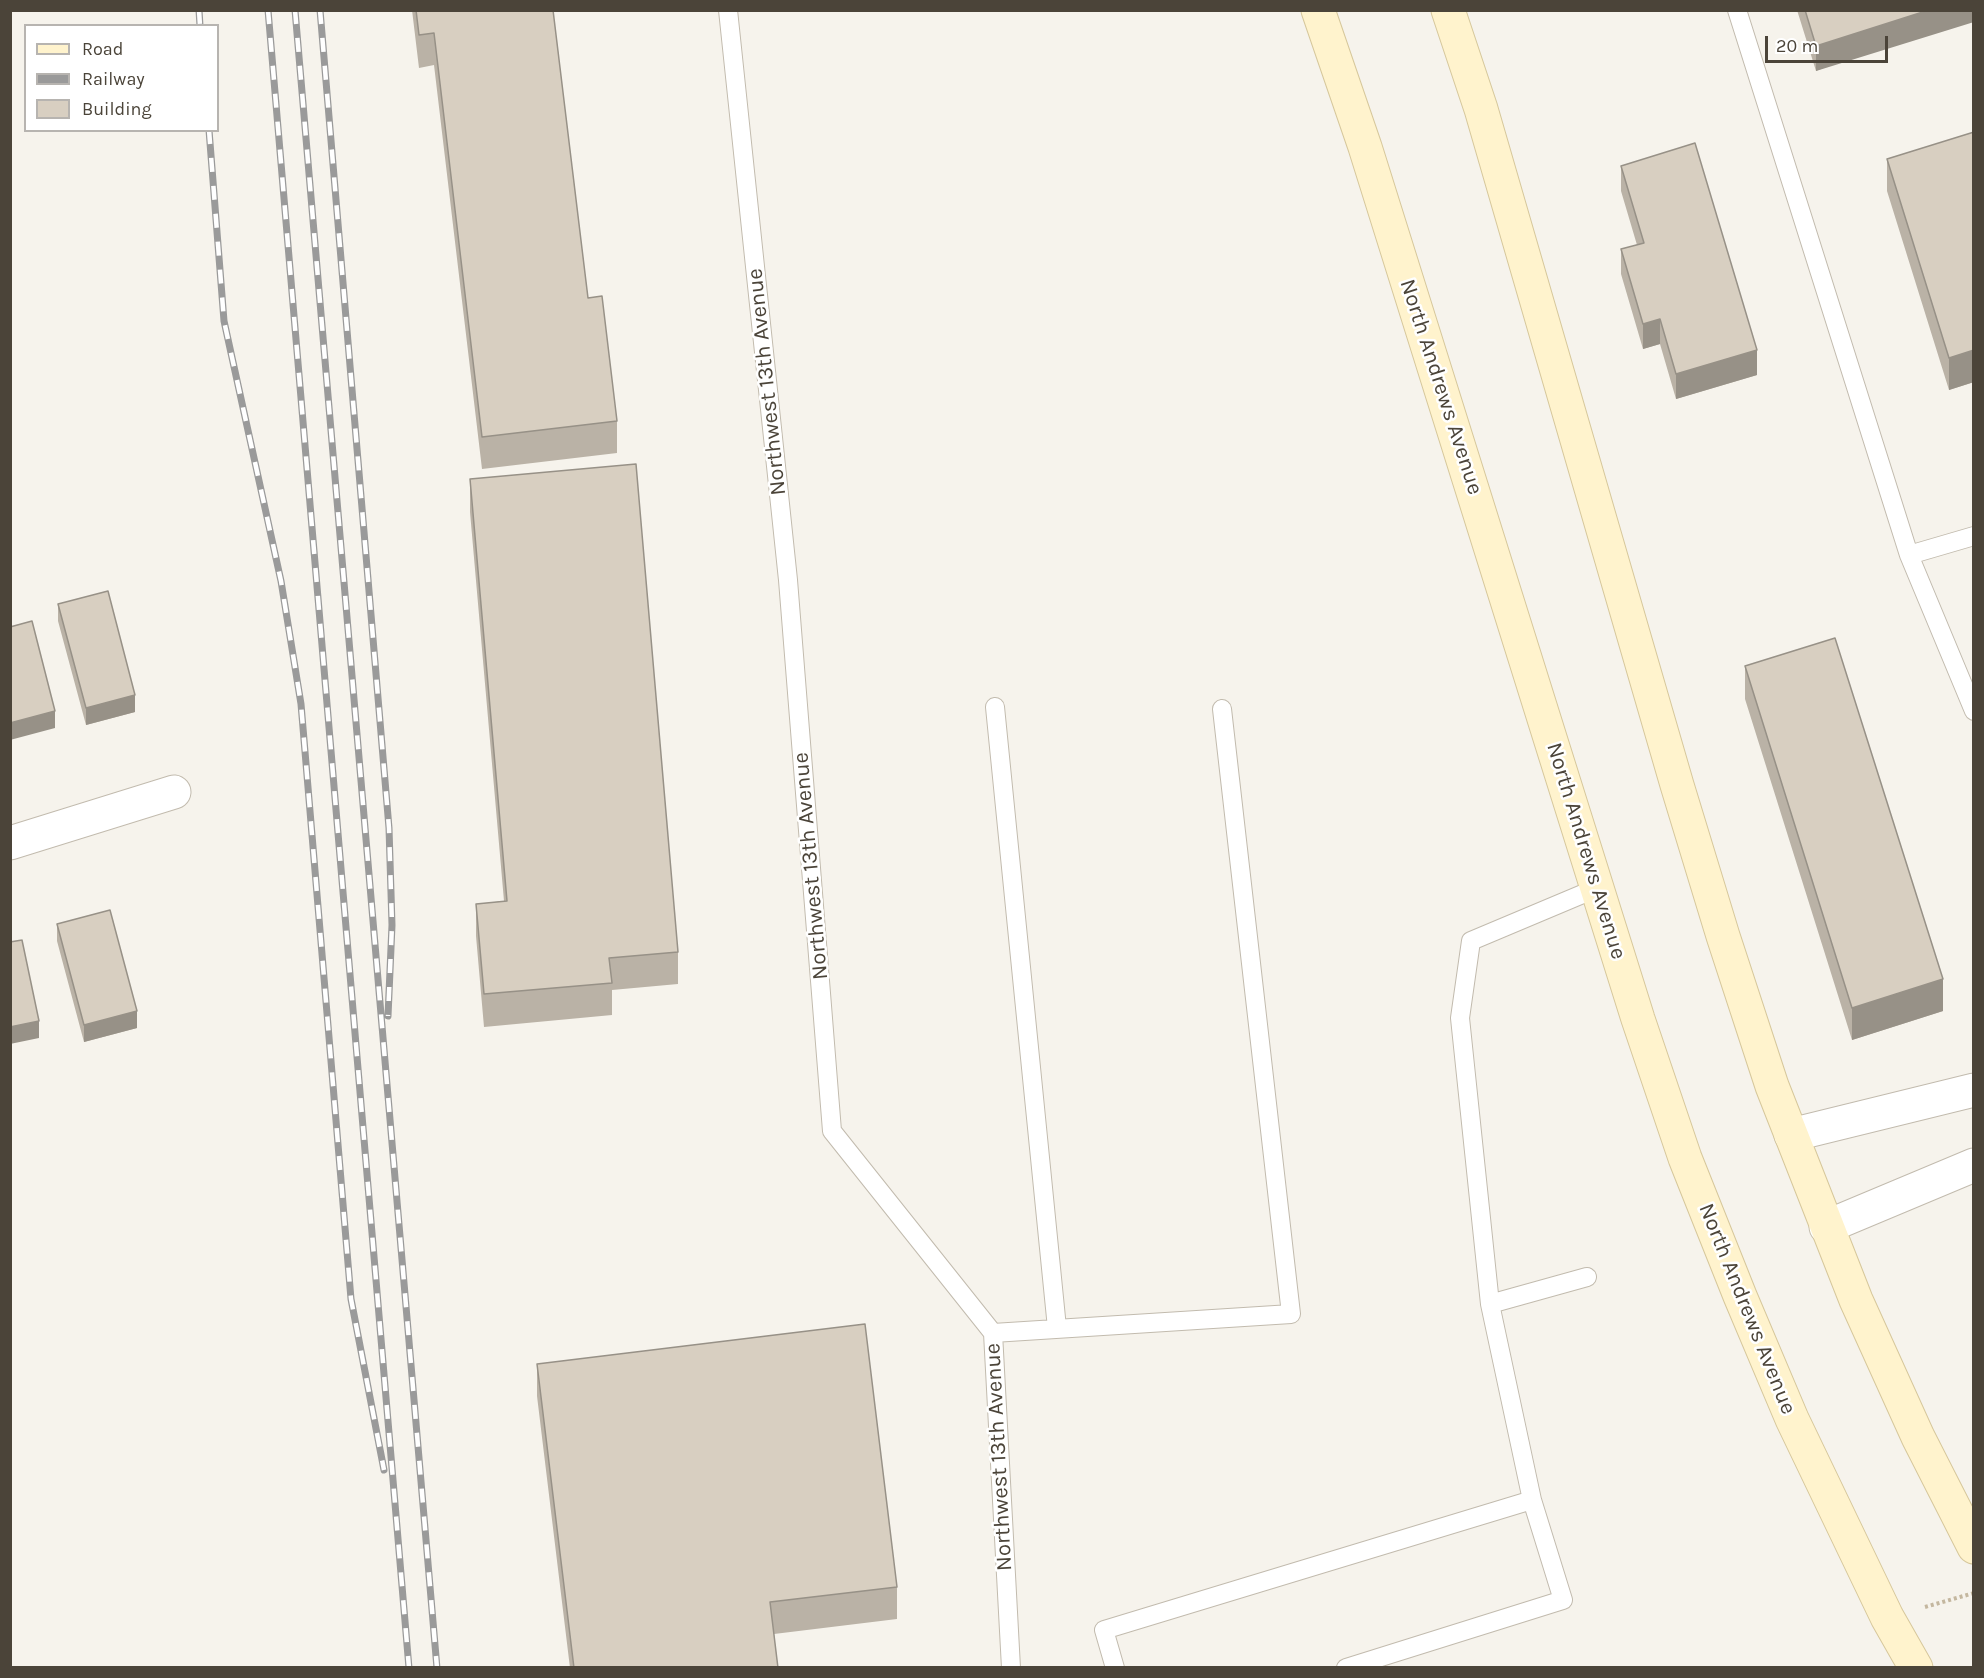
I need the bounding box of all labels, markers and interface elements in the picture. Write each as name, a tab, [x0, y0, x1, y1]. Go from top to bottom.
legend	[24, 24, 219, 132]
scale bar	[1768, 24, 1891, 62]
text: 20 m	[1776, 35, 1818, 57]
text: Road	[82, 38, 123, 60]
text: Railway	[82, 68, 145, 90]
text: Building	[82, 98, 152, 120]
street label: Northwest 13th Avenue	[742, 267, 792, 497]
street label: North Andrews Avenue	[1394, 276, 1488, 498]
street label: North Andrews Avenue	[1540, 739, 1632, 963]
street label: Northwest 13th Avenue	[788, 751, 834, 981]
street label: North Andrews Avenue	[1693, 1200, 1801, 1418]
street label: Northwest 13th Avenue	[980, 1342, 1018, 1572]

